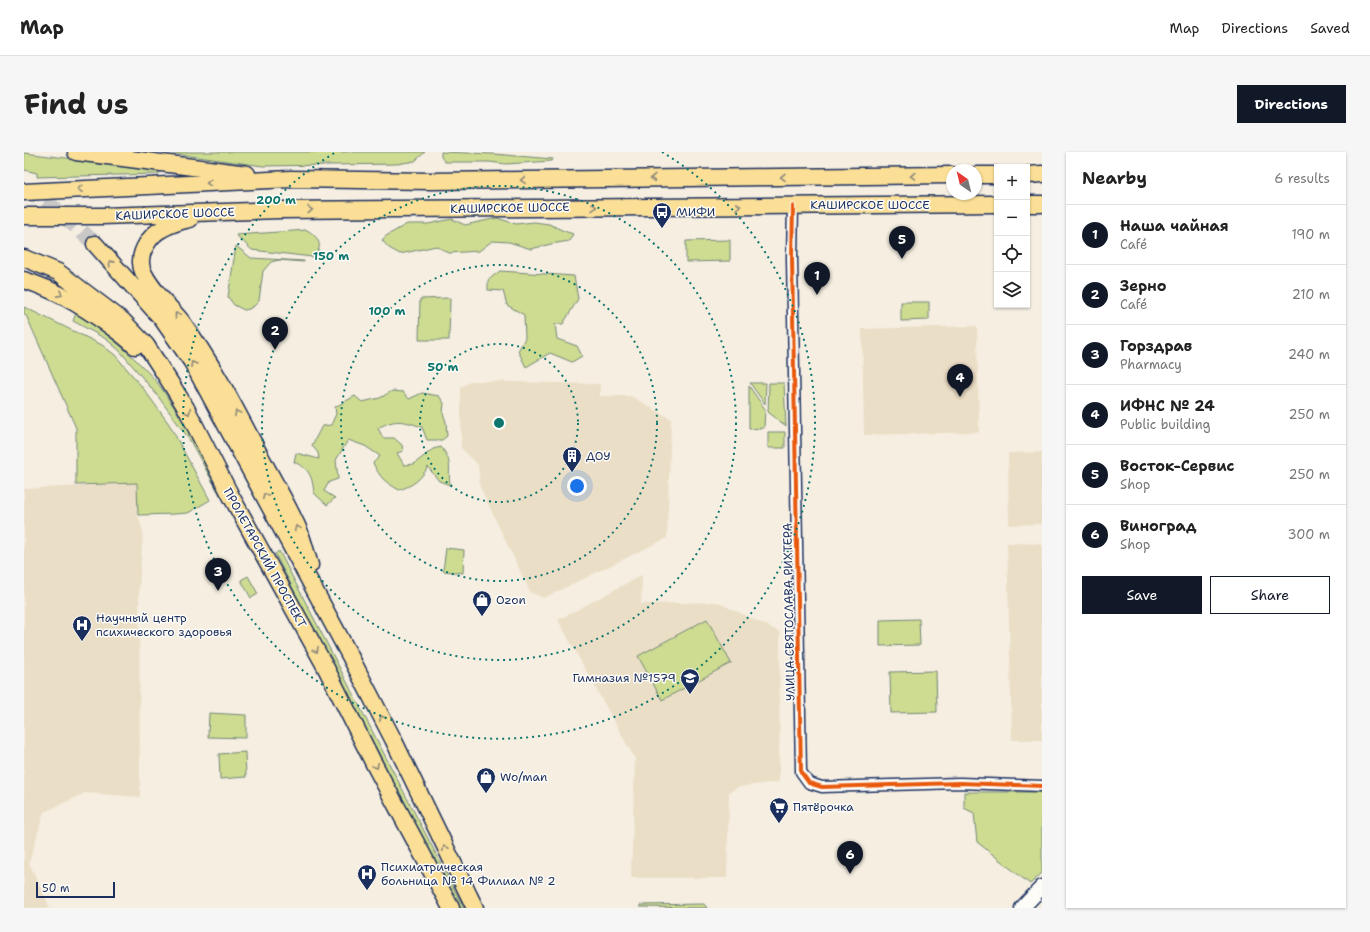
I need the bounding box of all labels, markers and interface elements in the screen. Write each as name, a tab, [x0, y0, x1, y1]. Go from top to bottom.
text: Map	[20, 15, 64, 40]
text: Map	[1170, 19, 1200, 37]
text: Directions	[1222, 19, 1288, 37]
text: Saved	[1310, 19, 1350, 37]
text: Find us	[24, 85, 129, 123]
button: Directions	[1237, 85, 1346, 123]
north arrow	[946, 164, 982, 200]
map controls	[994, 164, 1030, 308]
button: +	[994, 164, 1030, 200]
text: Nearby	[1082, 167, 1147, 189]
text: 6 results	[1274, 170, 1330, 187]
one-way arrow	[910, 172, 916, 180]
one-way arrow	[780, 173, 786, 181]
one-way arrow	[650, 174, 656, 182]
one-way arrow	[520, 176, 526, 184]
one-way arrow	[206, 179, 212, 187]
one-way arrow	[77, 185, 83, 194]
text: 200 m	[256, 192, 296, 208]
street label: КАШИРСКОЕ ШОССЕ	[810, 197, 930, 213]
street label: КАШИРСКОЕ ШОССЕ	[450, 199, 570, 217]
button: −	[994, 200, 1030, 236]
bus stop icon: МИФИ	[651, 201, 673, 229]
one-way arrow	[735, 202, 741, 210]
one-way arrow	[591, 203, 597, 211]
street label: КАШИРСКОЕ ШОССЕ	[115, 204, 235, 224]
place label: МИФИ	[676, 204, 715, 220]
one-way arrow	[307, 206, 313, 214]
text: Наша чайная	[1120, 216, 1229, 236]
pin: 5	[889, 226, 915, 259]
text: 1	[1092, 226, 1098, 243]
text: 190 m	[1291, 226, 1330, 243]
button: locate	[994, 236, 1030, 272]
text: Café	[1120, 236, 1147, 253]
text: 150 m	[313, 248, 349, 264]
one-way arrow	[109, 260, 116, 267]
pin: 1	[804, 262, 830, 295]
button: layers	[994, 272, 1030, 308]
text: Зерно	[1120, 276, 1167, 296]
text: 2	[1090, 286, 1100, 303]
text: 210 m	[1292, 286, 1330, 303]
one-way arrow	[56, 289, 63, 297]
text: Café	[1120, 296, 1147, 313]
text: 100 m	[369, 303, 406, 319]
one-way arrow	[174, 313, 181, 320]
pin: 2	[262, 317, 288, 350]
text: Горздрав	[1120, 336, 1192, 356]
text: 3	[1090, 346, 1100, 363]
text: 240 m	[1288, 346, 1330, 363]
text: Pharmacy	[1120, 356, 1182, 373]
text: 50 m	[428, 359, 459, 375]
one-way arrow	[190, 361, 197, 368]
pin: 4	[947, 364, 973, 397]
text: ИФНС № 24	[1120, 396, 1215, 416]
text: 4	[1090, 406, 1100, 423]
text: 250 m	[1289, 406, 1330, 423]
one-way arrow	[184, 408, 191, 415]
one-way arrow	[234, 409, 242, 417]
centre of rings	[492, 416, 506, 430]
text: Public building	[1120, 416, 1211, 433]
building icon: ДОУ	[561, 445, 583, 473]
place label: ДОУ	[586, 448, 611, 464]
text: Восток-Сервис	[1120, 456, 1235, 476]
text: 5	[1091, 466, 1099, 483]
text: 250 m	[1289, 466, 1330, 483]
your location	[567, 476, 587, 496]
text: Shop	[1120, 476, 1150, 493]
street label: ПРОЛЕТАРСКИЙ ПРОСПЕКТ	[220, 485, 310, 631]
one-way arrow	[262, 493, 269, 500]
text: Виноград	[1120, 516, 1196, 536]
street label: УЛИЦА СВЯТОСЛАВА РИХТЕРА	[779, 523, 799, 701]
one-way arrow	[294, 524, 302, 532]
text: 6	[1090, 526, 1100, 543]
text: 300 m	[1287, 526, 1330, 543]
text: Shop	[1120, 536, 1150, 553]
pin: 3	[205, 558, 231, 591]
button: Save	[1082, 576, 1202, 614]
button: Share	[1210, 576, 1330, 614]
shop icon: Ozon	[471, 589, 493, 617]
place label: Ozon	[496, 592, 526, 608]
place label: Научный центр психического здоровья	[96, 610, 232, 640]
hospital icon: Научный центр психического здоровья	[71, 614, 93, 642]
one-way arrow	[311, 646, 318, 653]
school or university icon: Гимназия №1579	[679, 667, 701, 695]
place label: Гимназия №1579	[572, 670, 676, 686]
one-way arrow	[379, 715, 387, 722]
one-way arrow	[371, 762, 378, 769]
shop icon: Wo/man	[475, 766, 497, 794]
place label: Wo/man	[500, 769, 547, 785]
supermarket icon: Пятёрочка	[768, 796, 790, 824]
place label: Пятёрочка	[793, 799, 854, 815]
pin: 6	[837, 841, 863, 874]
one-way arrow	[442, 844, 450, 852]
place label: Психиатрическая больница № 14 Филиал № 2	[381, 859, 556, 889]
hospital icon: Психиатрическая больница № 14 Филиал № 2	[356, 863, 378, 891]
scale bar	[36, 880, 115, 899]
text: 50 m	[42, 881, 70, 896]

